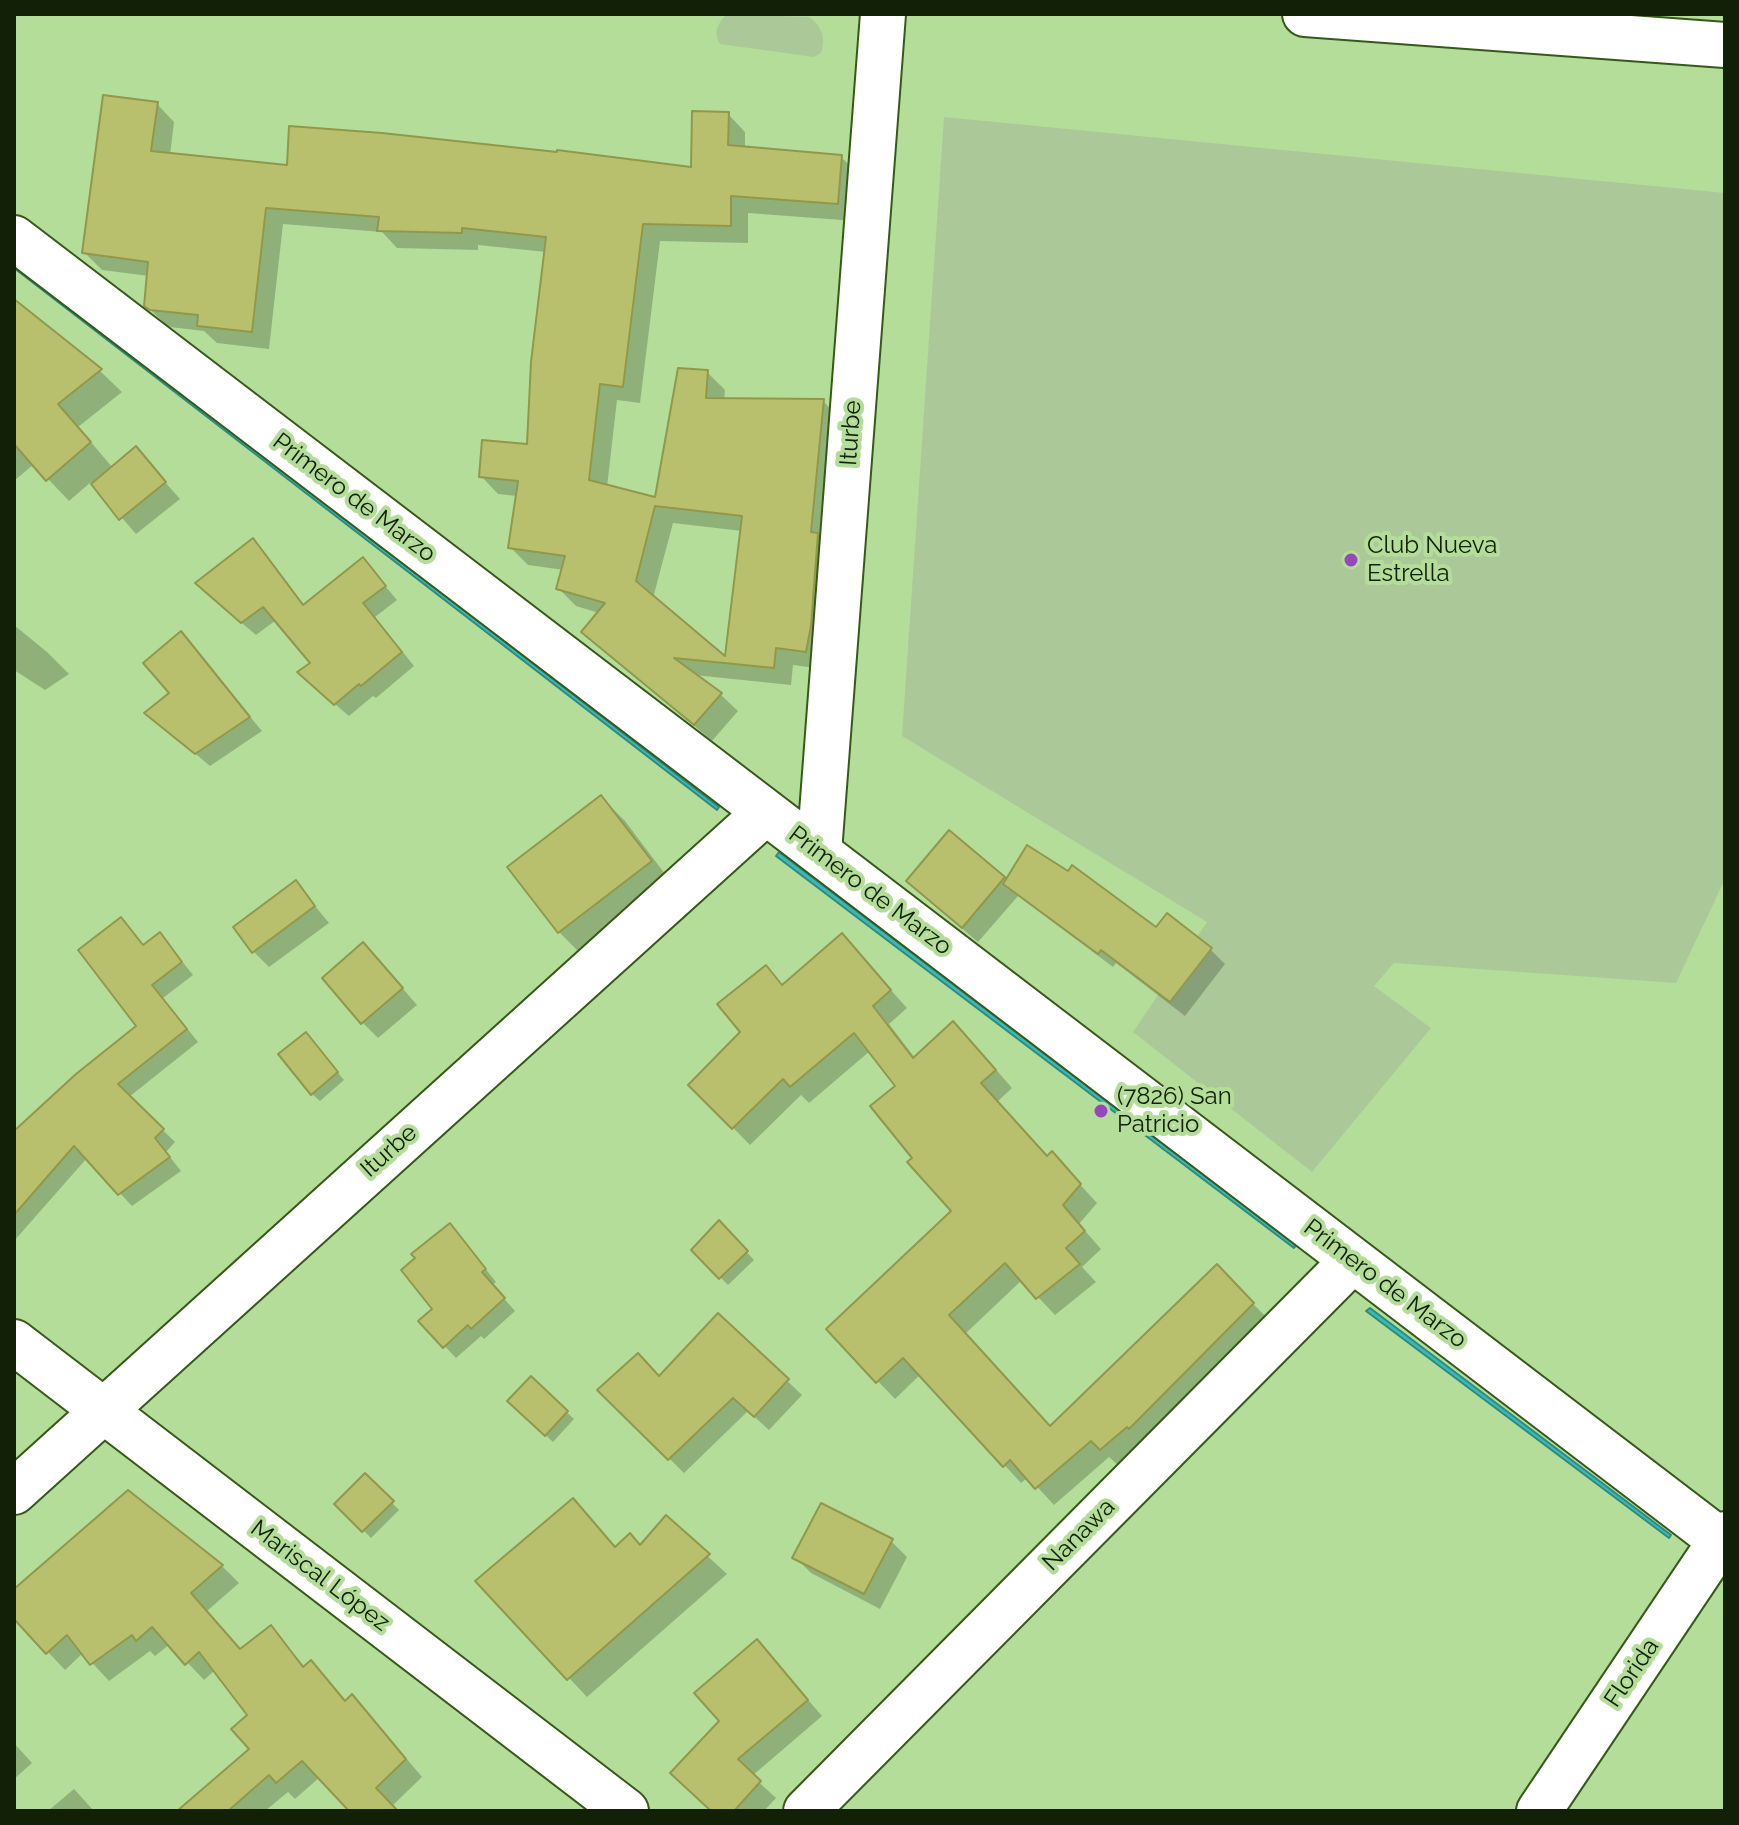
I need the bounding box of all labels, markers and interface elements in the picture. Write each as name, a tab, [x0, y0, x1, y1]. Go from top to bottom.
street label: Iturbe	[834, 399, 868, 467]
street label: Primero de Marzo	[267, 427, 441, 569]
place label: Club Nueva Estrella	[1367, 532, 1497, 588]
marker: Club Nueva Estrella	[1342, 551, 1360, 569]
street label: Primero de Marzo	[783, 820, 957, 962]
place label: (7826) San Patricio	[1117, 1083, 1232, 1139]
marker: (7826) San Patricio	[1092, 1102, 1110, 1120]
street label: Iturbe	[355, 1118, 423, 1184]
street label: Primero de Marzo	[1298, 1213, 1472, 1355]
street label: Nanawa	[1037, 1493, 1121, 1577]
street label: Mariscal López	[245, 1514, 395, 1638]
street label: Florida	[1599, 1633, 1665, 1713]

